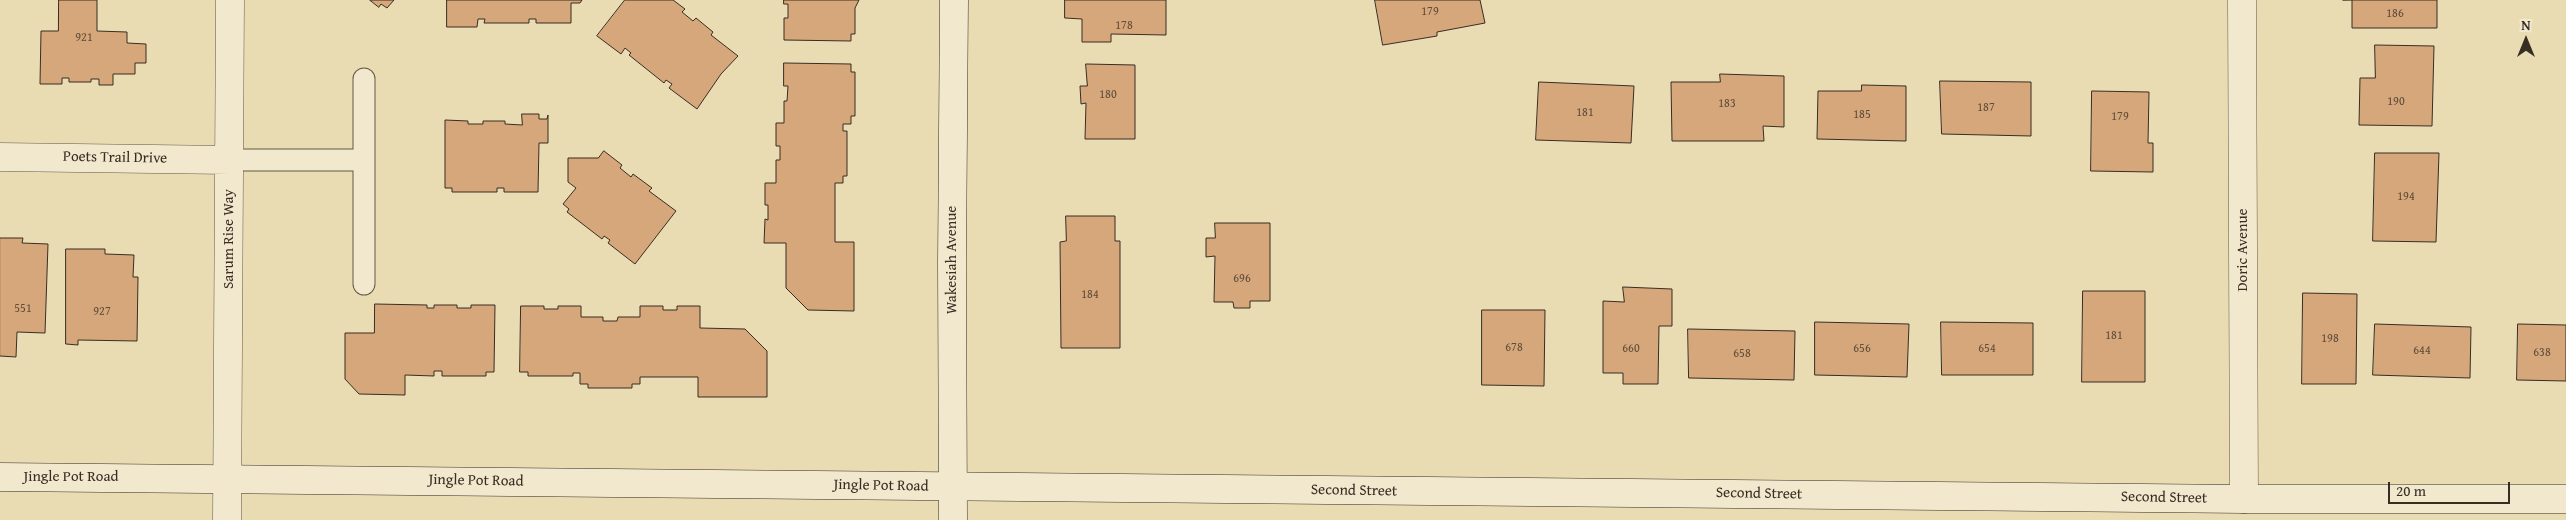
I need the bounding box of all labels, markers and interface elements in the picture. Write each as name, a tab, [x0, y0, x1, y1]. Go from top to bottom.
house number: 179	[1421, 5, 1439, 19]
house number: 186	[2386, 7, 2404, 21]
north arrow	[2501, 15, 2551, 65]
text: N	[2521, 15, 2531, 35]
house number: 178	[1115, 19, 1133, 33]
house number: 921	[75, 31, 93, 45]
house number: 180	[1099, 88, 1117, 102]
house number: 190	[2387, 95, 2405, 109]
house number: 183	[1718, 97, 1736, 111]
house number: 187	[1977, 101, 1995, 115]
house number: 181	[1576, 106, 1594, 120]
house number: 185	[1853, 108, 1871, 122]
house number: 179	[2111, 110, 2129, 124]
street label: Poets Trail Drive	[63, 148, 167, 168]
street label: Sarum Rise Way	[220, 189, 238, 289]
house number: 194	[2397, 190, 2415, 204]
street label: Wakesiah Avenue	[943, 206, 961, 314]
street label: Doric Avenue	[2234, 208, 2252, 292]
house number: 696	[1233, 272, 1251, 286]
house number: 184	[1081, 288, 1099, 302]
house number: 551	[14, 302, 32, 316]
house number: 927	[93, 305, 111, 319]
house number: 181	[2105, 329, 2123, 343]
house number: 198	[2321, 332, 2339, 346]
house number: 678	[1505, 341, 1523, 355]
house number: 660	[1622, 342, 1640, 356]
house number: 656	[1853, 342, 1871, 356]
house number: 654	[1978, 342, 1996, 356]
house number: 644	[2413, 344, 2431, 358]
house number: 638	[2533, 346, 2551, 360]
house number: 658	[1733, 347, 1751, 361]
street label: Jingle Pot Road	[23, 468, 119, 486]
street label: Jingle Pot Road	[428, 471, 524, 491]
scale bar	[2391, 472, 2514, 504]
street label: Jingle Pot Road	[833, 476, 929, 496]
text: 20 m	[2396, 480, 2426, 501]
street label: Second Street	[1311, 481, 1397, 501]
street label: Second Street	[1716, 484, 1802, 504]
street label: Second Street	[2121, 488, 2207, 508]

